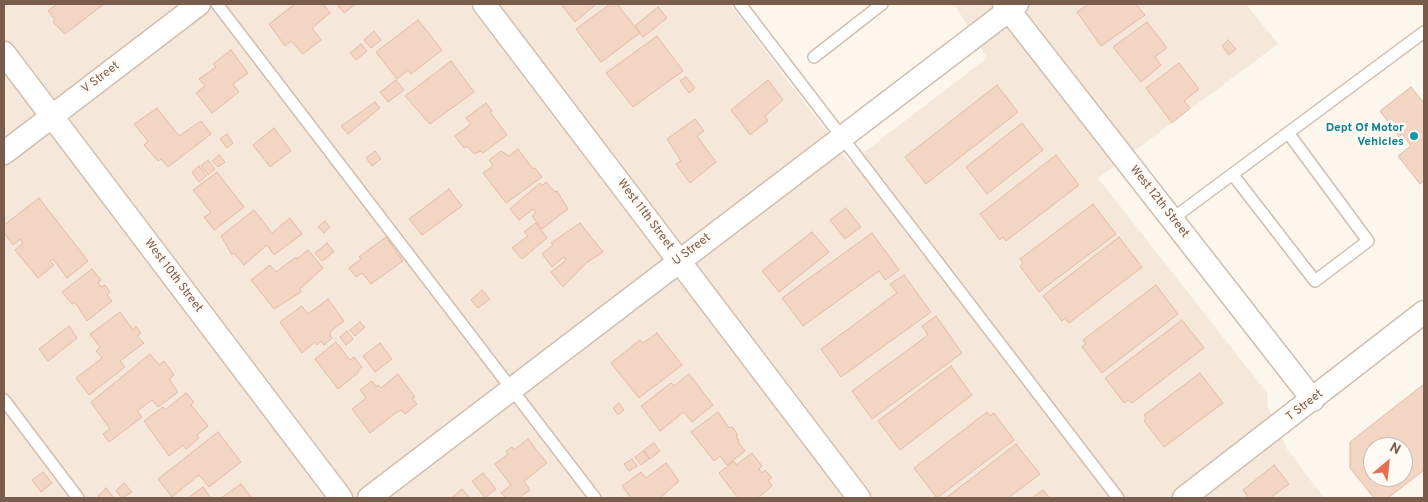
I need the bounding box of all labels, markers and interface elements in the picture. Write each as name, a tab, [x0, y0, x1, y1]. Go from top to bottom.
street label: V Street	[79, 59, 123, 97]
place label: Dept Of Motor Vehicles	[1326, 122, 1404, 150]
marker: Dept Of Motor Vehicles	[1408, 130, 1420, 142]
street label: West 12th Street	[1126, 163, 1192, 241]
street label: West 11th Street	[614, 177, 676, 253]
street label: U Street	[670, 231, 714, 269]
street label: West 10th Street	[141, 236, 205, 316]
street label: T Street	[1284, 387, 1326, 425]
north arrow	[1363, 437, 1413, 487]
text: N	[1386, 439, 1403, 459]

